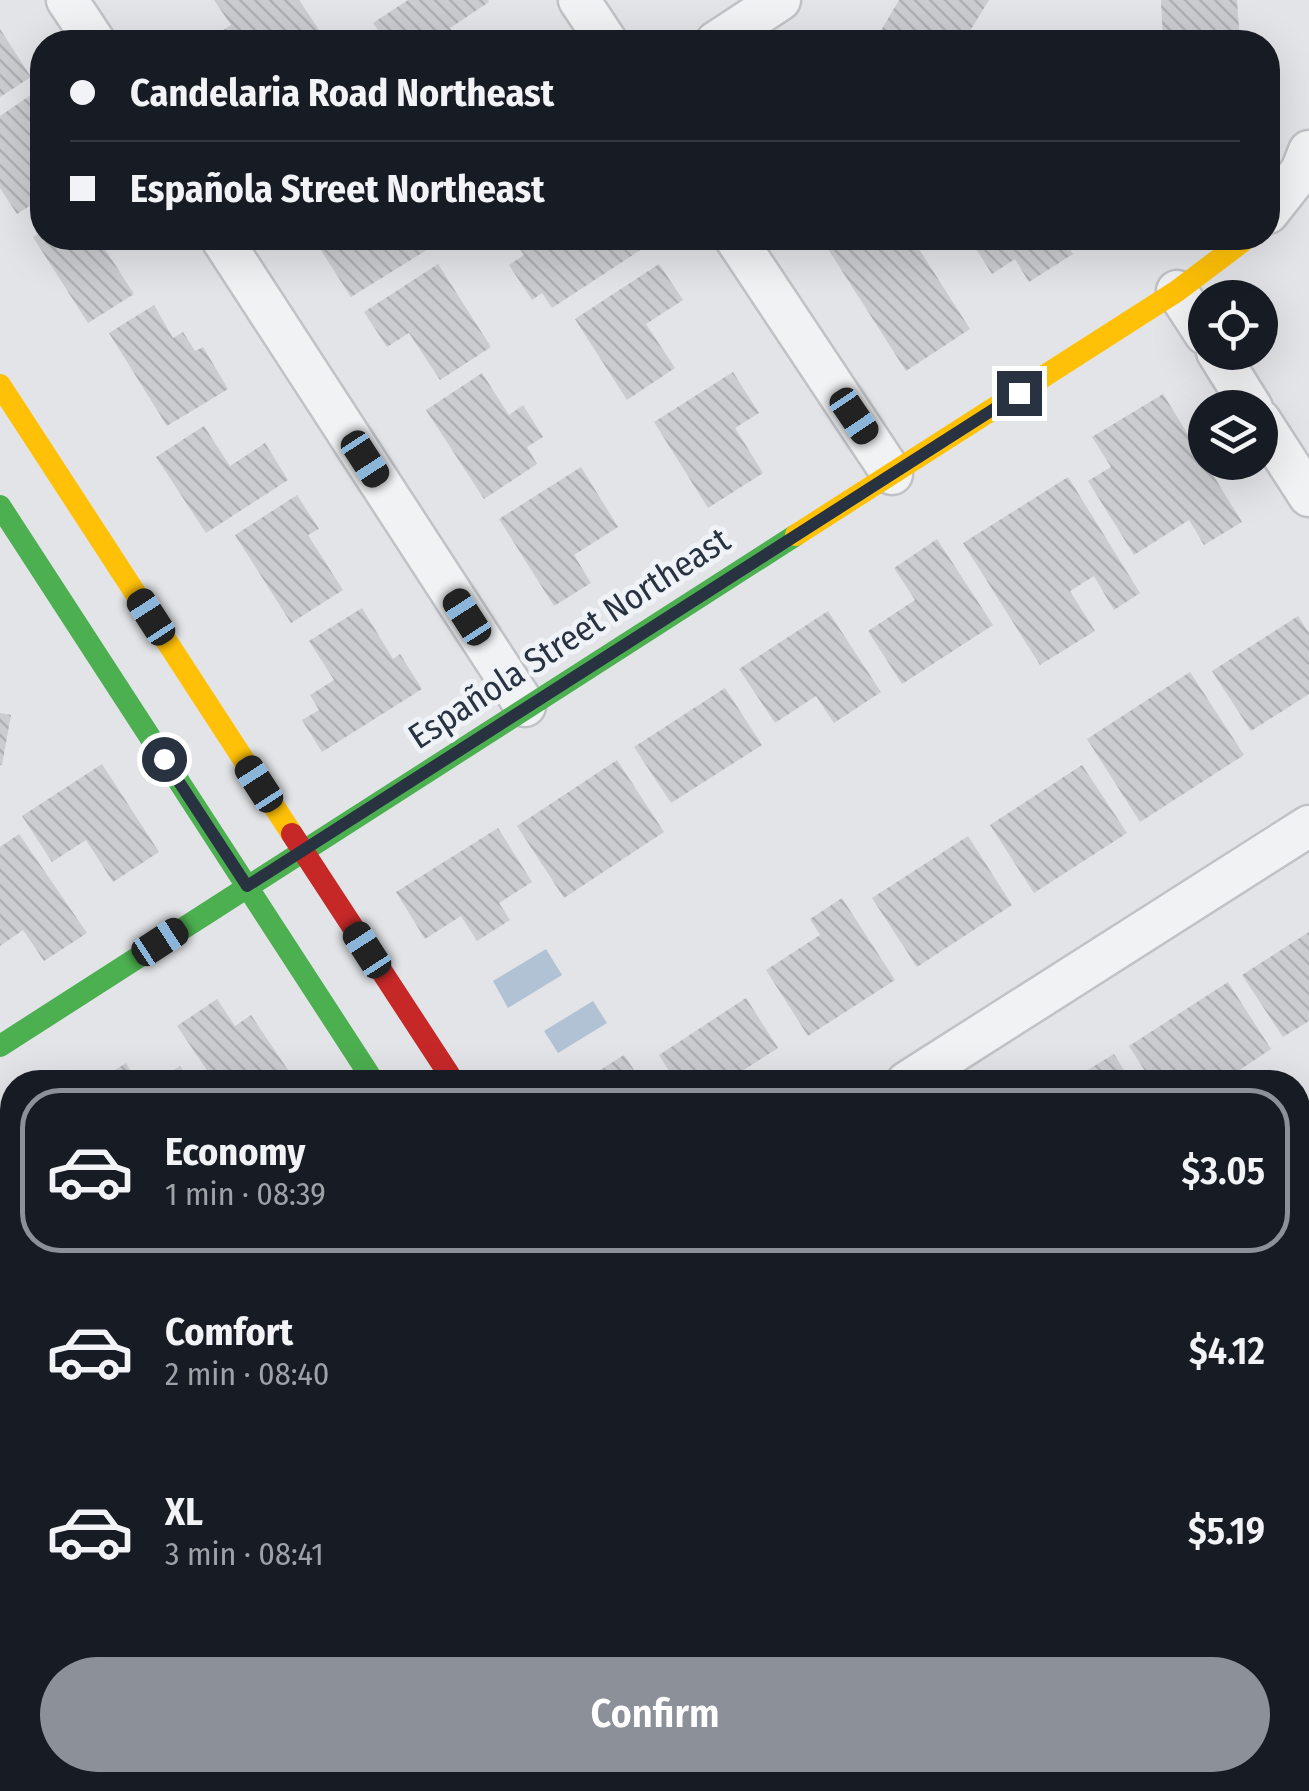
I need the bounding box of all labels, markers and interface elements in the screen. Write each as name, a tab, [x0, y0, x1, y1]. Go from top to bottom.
text: Candelaria Road Northeast	[130, 70, 554, 116]
text: Española Street Northeast	[130, 166, 545, 212]
map controls	[1188, 280, 1278, 480]
button: locate	[1188, 280, 1278, 370]
route end	[997, 371, 1042, 416]
car	[825, 383, 883, 449]
button: layers	[1188, 390, 1278, 480]
car	[336, 426, 394, 492]
street label: Española Street Northeast	[401, 518, 738, 758]
car	[122, 584, 180, 650]
car	[438, 584, 496, 650]
route start	[142, 737, 187, 782]
car	[230, 751, 288, 817]
car	[127, 913, 193, 971]
car	[338, 917, 396, 983]
icon: car	[45, 1126, 135, 1216]
text: Economy	[165, 1129, 305, 1175]
text: $3.05	[1181, 1148, 1265, 1194]
text: 1 min · 08:39	[165, 1175, 326, 1213]
icon: car	[45, 1306, 135, 1396]
text: Comfort	[165, 1309, 293, 1355]
text: $4.12	[1189, 1328, 1265, 1374]
text: 2 min · 08:40	[165, 1355, 329, 1393]
icon: car	[45, 1486, 135, 1576]
text: XL	[165, 1489, 203, 1535]
text: $5.19	[1188, 1508, 1265, 1554]
text: 3 min · 08:41	[165, 1535, 324, 1573]
button: Confirm	[40, 1657, 1270, 1772]

